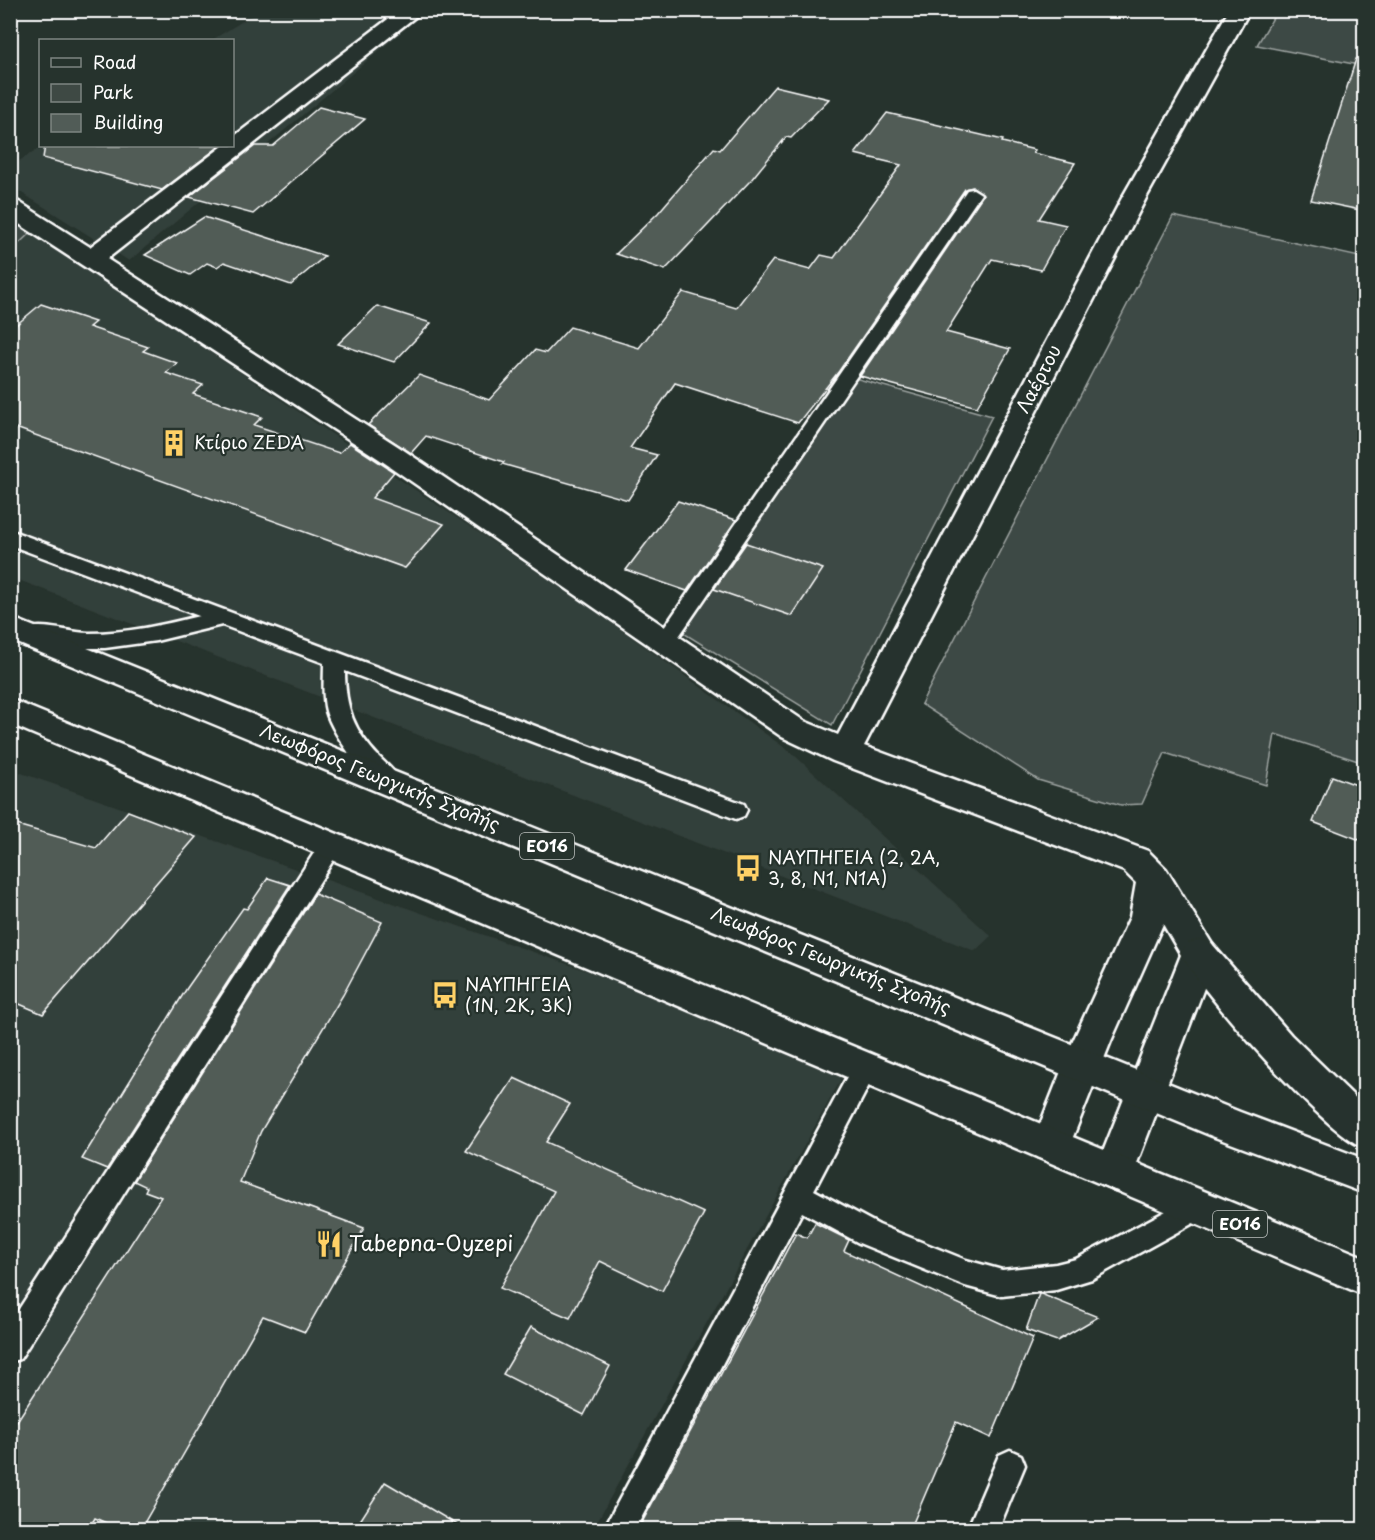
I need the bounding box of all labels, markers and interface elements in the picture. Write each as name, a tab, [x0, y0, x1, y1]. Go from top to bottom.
legend	[39, 39, 234, 147]
text: Road	[93, 48, 137, 75]
text: Park	[93, 78, 133, 105]
text: Building	[93, 108, 163, 135]
street label: Λαέρτου	[1008, 339, 1067, 417]
building icon: Κτίριο ZEDA	[159, 428, 189, 458]
place label: Κτίριο ZEDA	[194, 428, 304, 455]
street label: Λεωφόρος Γεωργικής Σχολής	[257, 716, 505, 837]
road number: ΕΟ16	[520, 833, 574, 859]
place label: ΝΑΥΠΗΓΕΙΑ (2, 2Α, 3, 8, Ν1, Ν1Α)	[768, 843, 940, 891]
bus stop icon: ΝΑΥΠΗΓΕΙΑ (2, 2Α, 3, 8, Ν1, Ν1Α)	[733, 853, 763, 883]
street label: Λεωφόρος Γεωργικής Σχολής	[708, 899, 956, 1020]
place label: ΝΑΥΠΗΓΕΙΑ (1Ν, 2Κ, 3Κ)	[465, 970, 573, 1018]
bus stop icon: ΝΑΥΠΗΓΕΙΑ (1Ν, 2Κ, 3Κ)	[430, 980, 460, 1010]
road number: ΕΟ16	[1213, 1211, 1267, 1237]
place label: Tabepna-Oyzepi	[349, 1226, 513, 1258]
restaurant icon: Tabepna-Oyzepi	[314, 1229, 344, 1259]

